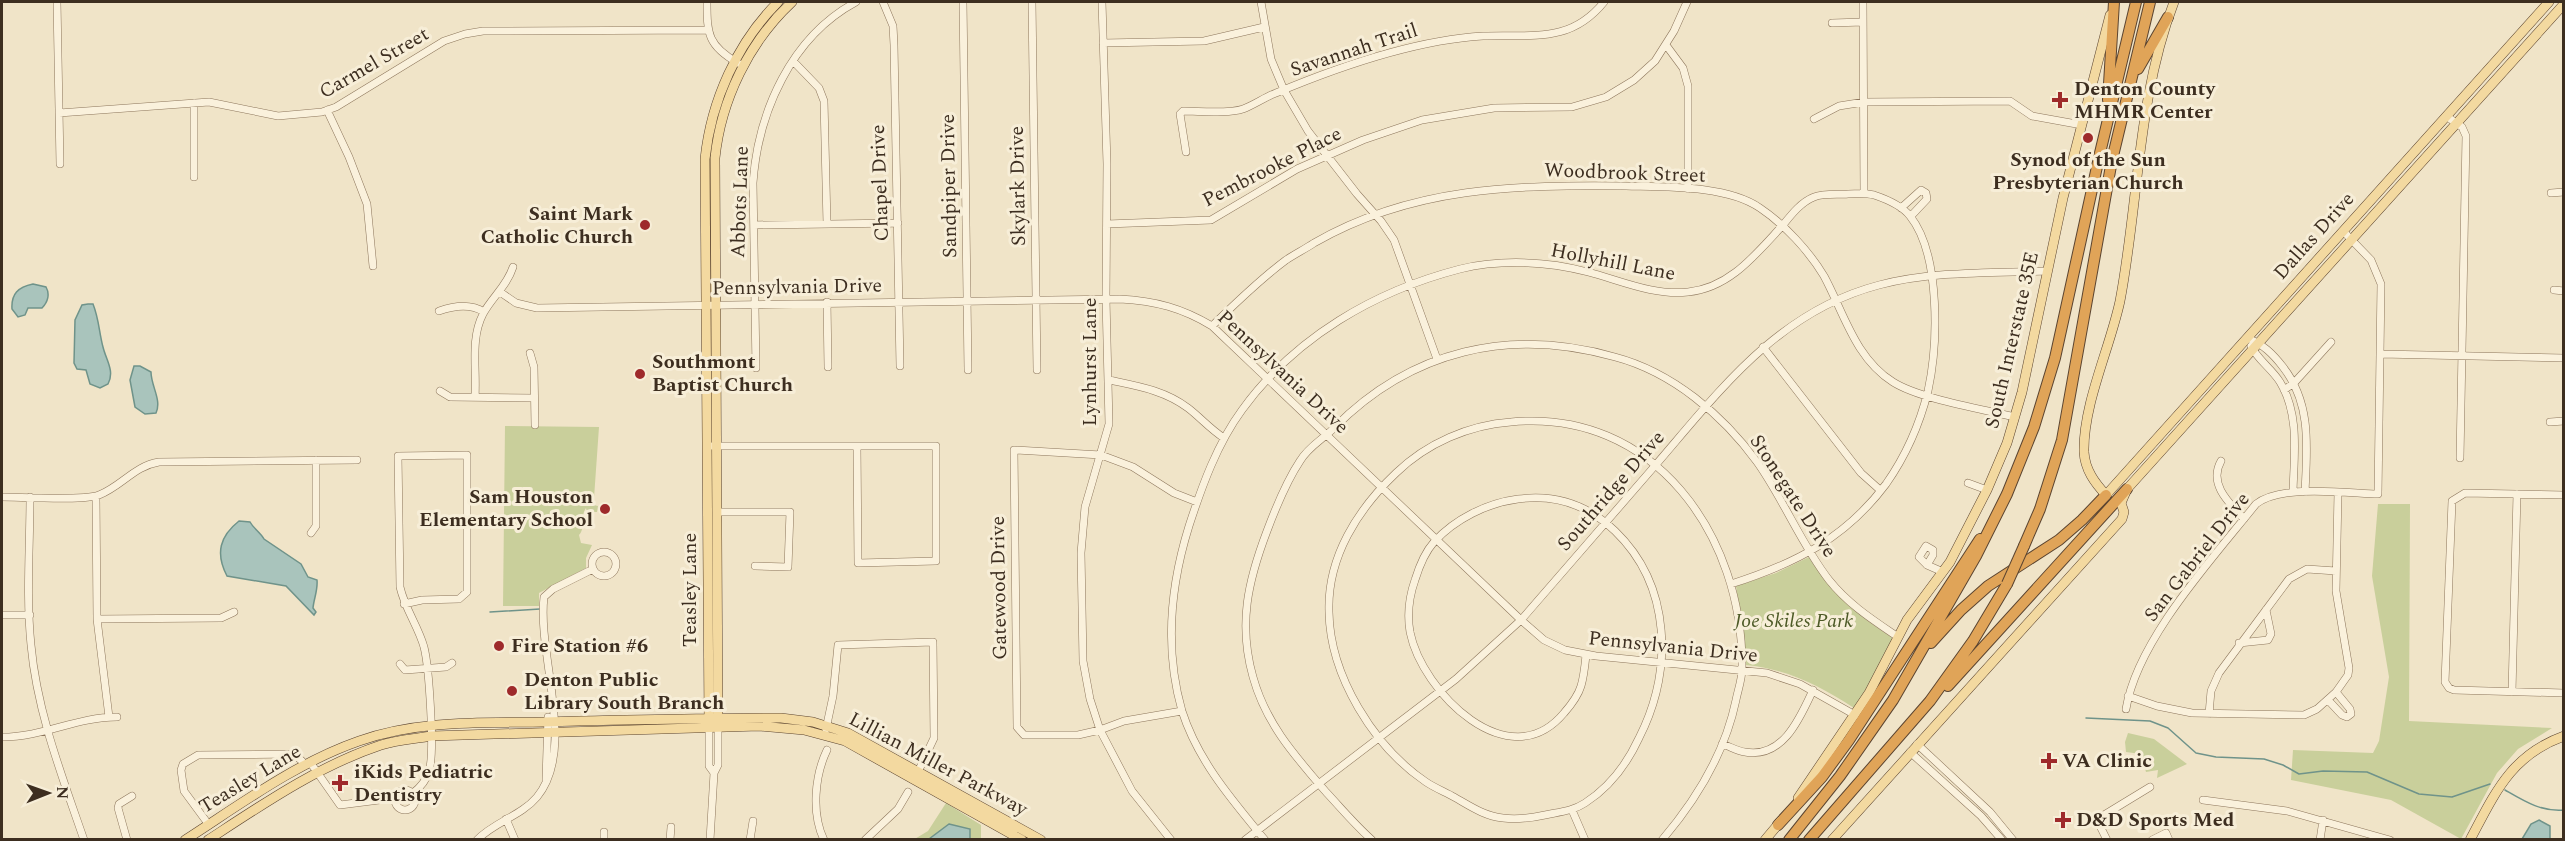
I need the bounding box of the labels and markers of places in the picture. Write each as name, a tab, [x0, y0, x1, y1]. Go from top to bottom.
place label: Denton County MHMR Center	[2074, 74, 2216, 127]
marker: Denton County MHMR Center	[2051, 91, 2069, 109]
marker: Synod of the Sun Presbyterian Church	[2081, 131, 2095, 145]
place label: Synod of the Sun Presbyterian Church	[1992, 145, 2184, 198]
place label: Saint Mark Catholic Church	[481, 199, 633, 252]
marker: Saint Mark Catholic Church	[638, 218, 652, 232]
place label: Southmont Baptist Church	[652, 347, 793, 400]
marker: Southmont Baptist Church	[633, 367, 647, 381]
place label: Sam Houston Elementary School	[419, 482, 593, 535]
marker: Sam Houston Elementary School	[598, 502, 612, 516]
place label: Fire Station #6	[511, 631, 648, 661]
marker: Fire Station #6	[492, 639, 506, 653]
place label: Denton Public Library South Branch	[524, 665, 724, 718]
marker: Denton Public Library South Branch	[505, 684, 519, 698]
place label: VA Clinic	[2062, 746, 2152, 776]
marker: VA Clinic	[2040, 752, 2058, 770]
place label: iKids Pediatric Dentistry	[354, 757, 493, 810]
marker: iKids Pediatric Dentistry	[331, 774, 349, 792]
place label: D&D Sports Med	[2076, 805, 2235, 835]
marker: D&D Sports Med	[2054, 811, 2072, 829]

